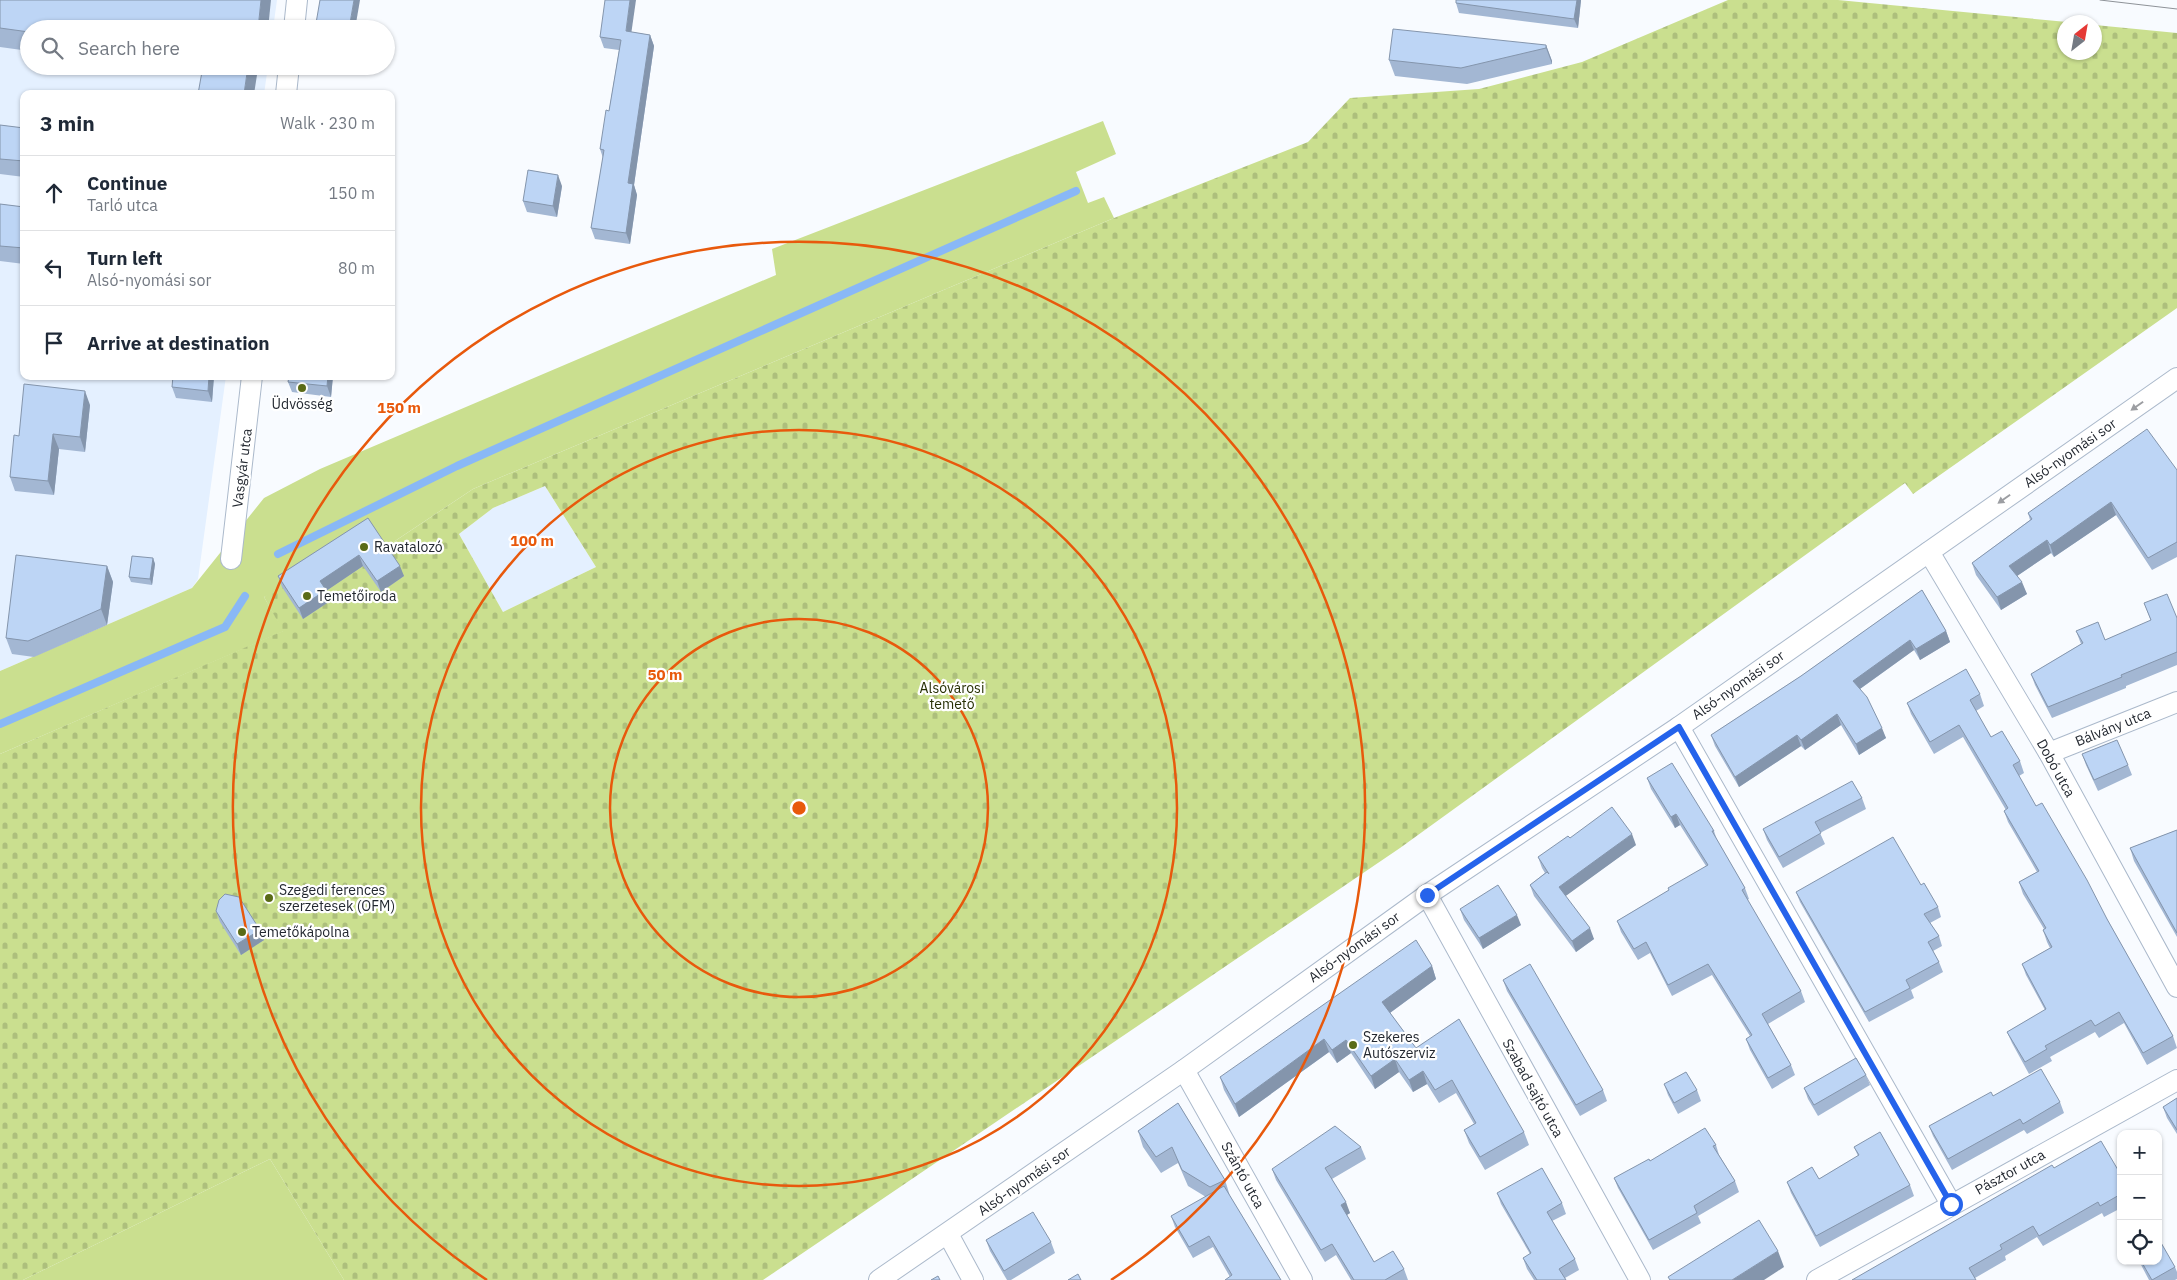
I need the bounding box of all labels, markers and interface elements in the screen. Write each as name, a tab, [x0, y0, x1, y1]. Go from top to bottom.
north arrow	[2057, 15, 2102, 60]
search box	[20, 20, 395, 75]
icon: search	[38, 34, 66, 62]
text: Search here	[78, 36, 180, 60]
text: 3 min	[40, 109, 95, 137]
text: Walk · 230 m	[280, 113, 375, 133]
text: Continue	[87, 171, 167, 195]
icon: ahead	[40, 179, 68, 207]
text: 150 m	[328, 183, 375, 203]
text: Tarló utca	[87, 195, 158, 215]
text: Turn left	[87, 246, 163, 270]
icon: left	[40, 254, 68, 282]
text: 80 m	[338, 258, 375, 278]
text: Alsó-nyomási sor	[87, 270, 211, 290]
icon: arrive	[40, 329, 68, 357]
text: Arrive at destination	[87, 331, 270, 355]
marker: Üdvösség	[296, 382, 308, 394]
place label: Üdvösség	[272, 395, 333, 413]
text: 150 m	[377, 398, 421, 417]
one-way arrow	[2130, 401, 2144, 411]
street label: Alsó-nyomási sor	[2020, 414, 2120, 492]
street label: Vasgyár utca	[228, 427, 256, 509]
one-way arrow	[1997, 494, 2011, 504]
text: 100 m	[510, 531, 554, 550]
place label: Ravatalozó	[374, 538, 443, 556]
marker: Ravatalozó	[358, 541, 370, 553]
place label: Temetőiroda	[317, 587, 397, 605]
marker: Temetőiroda	[301, 590, 313, 602]
street label: Alsó-nyomási sor	[1688, 646, 1788, 724]
text: 50 m	[648, 665, 682, 684]
park label: Alsóvárosi temető	[920, 679, 984, 713]
street label: Bálvány utca	[2073, 703, 2154, 750]
street label: Dobó utca	[2033, 736, 2080, 801]
centre of rings	[790, 799, 808, 817]
place label: Szegedi ferences szerzetesek (OFM)	[279, 881, 395, 915]
route end	[1416, 884, 1439, 907]
marker: Szegedi ferences szerzetesek (OFM)	[263, 892, 275, 904]
street label: Alsó-nyomási sor	[1305, 908, 1403, 986]
place label: Temetőkápolna	[252, 923, 350, 941]
marker: Temetőkápolna	[236, 926, 248, 938]
place label: Szekeres Autószerviz	[1363, 1028, 1436, 1062]
street label: Szabad sajtó utca	[1498, 1035, 1568, 1141]
marker: Szekeres Autószerviz	[1347, 1039, 1359, 1051]
map controls	[2117, 1130, 2162, 1265]
button: +	[2117, 1130, 2162, 1175]
street label: Szántó utca	[1217, 1139, 1269, 1212]
street label: Alsó-nyomási sor	[974, 1142, 1074, 1220]
street label: Pásztor utca	[1972, 1145, 2049, 1199]
button: −	[2117, 1175, 2162, 1220]
route start	[1940, 1193, 1963, 1216]
button: locate	[2117, 1220, 2162, 1265]

